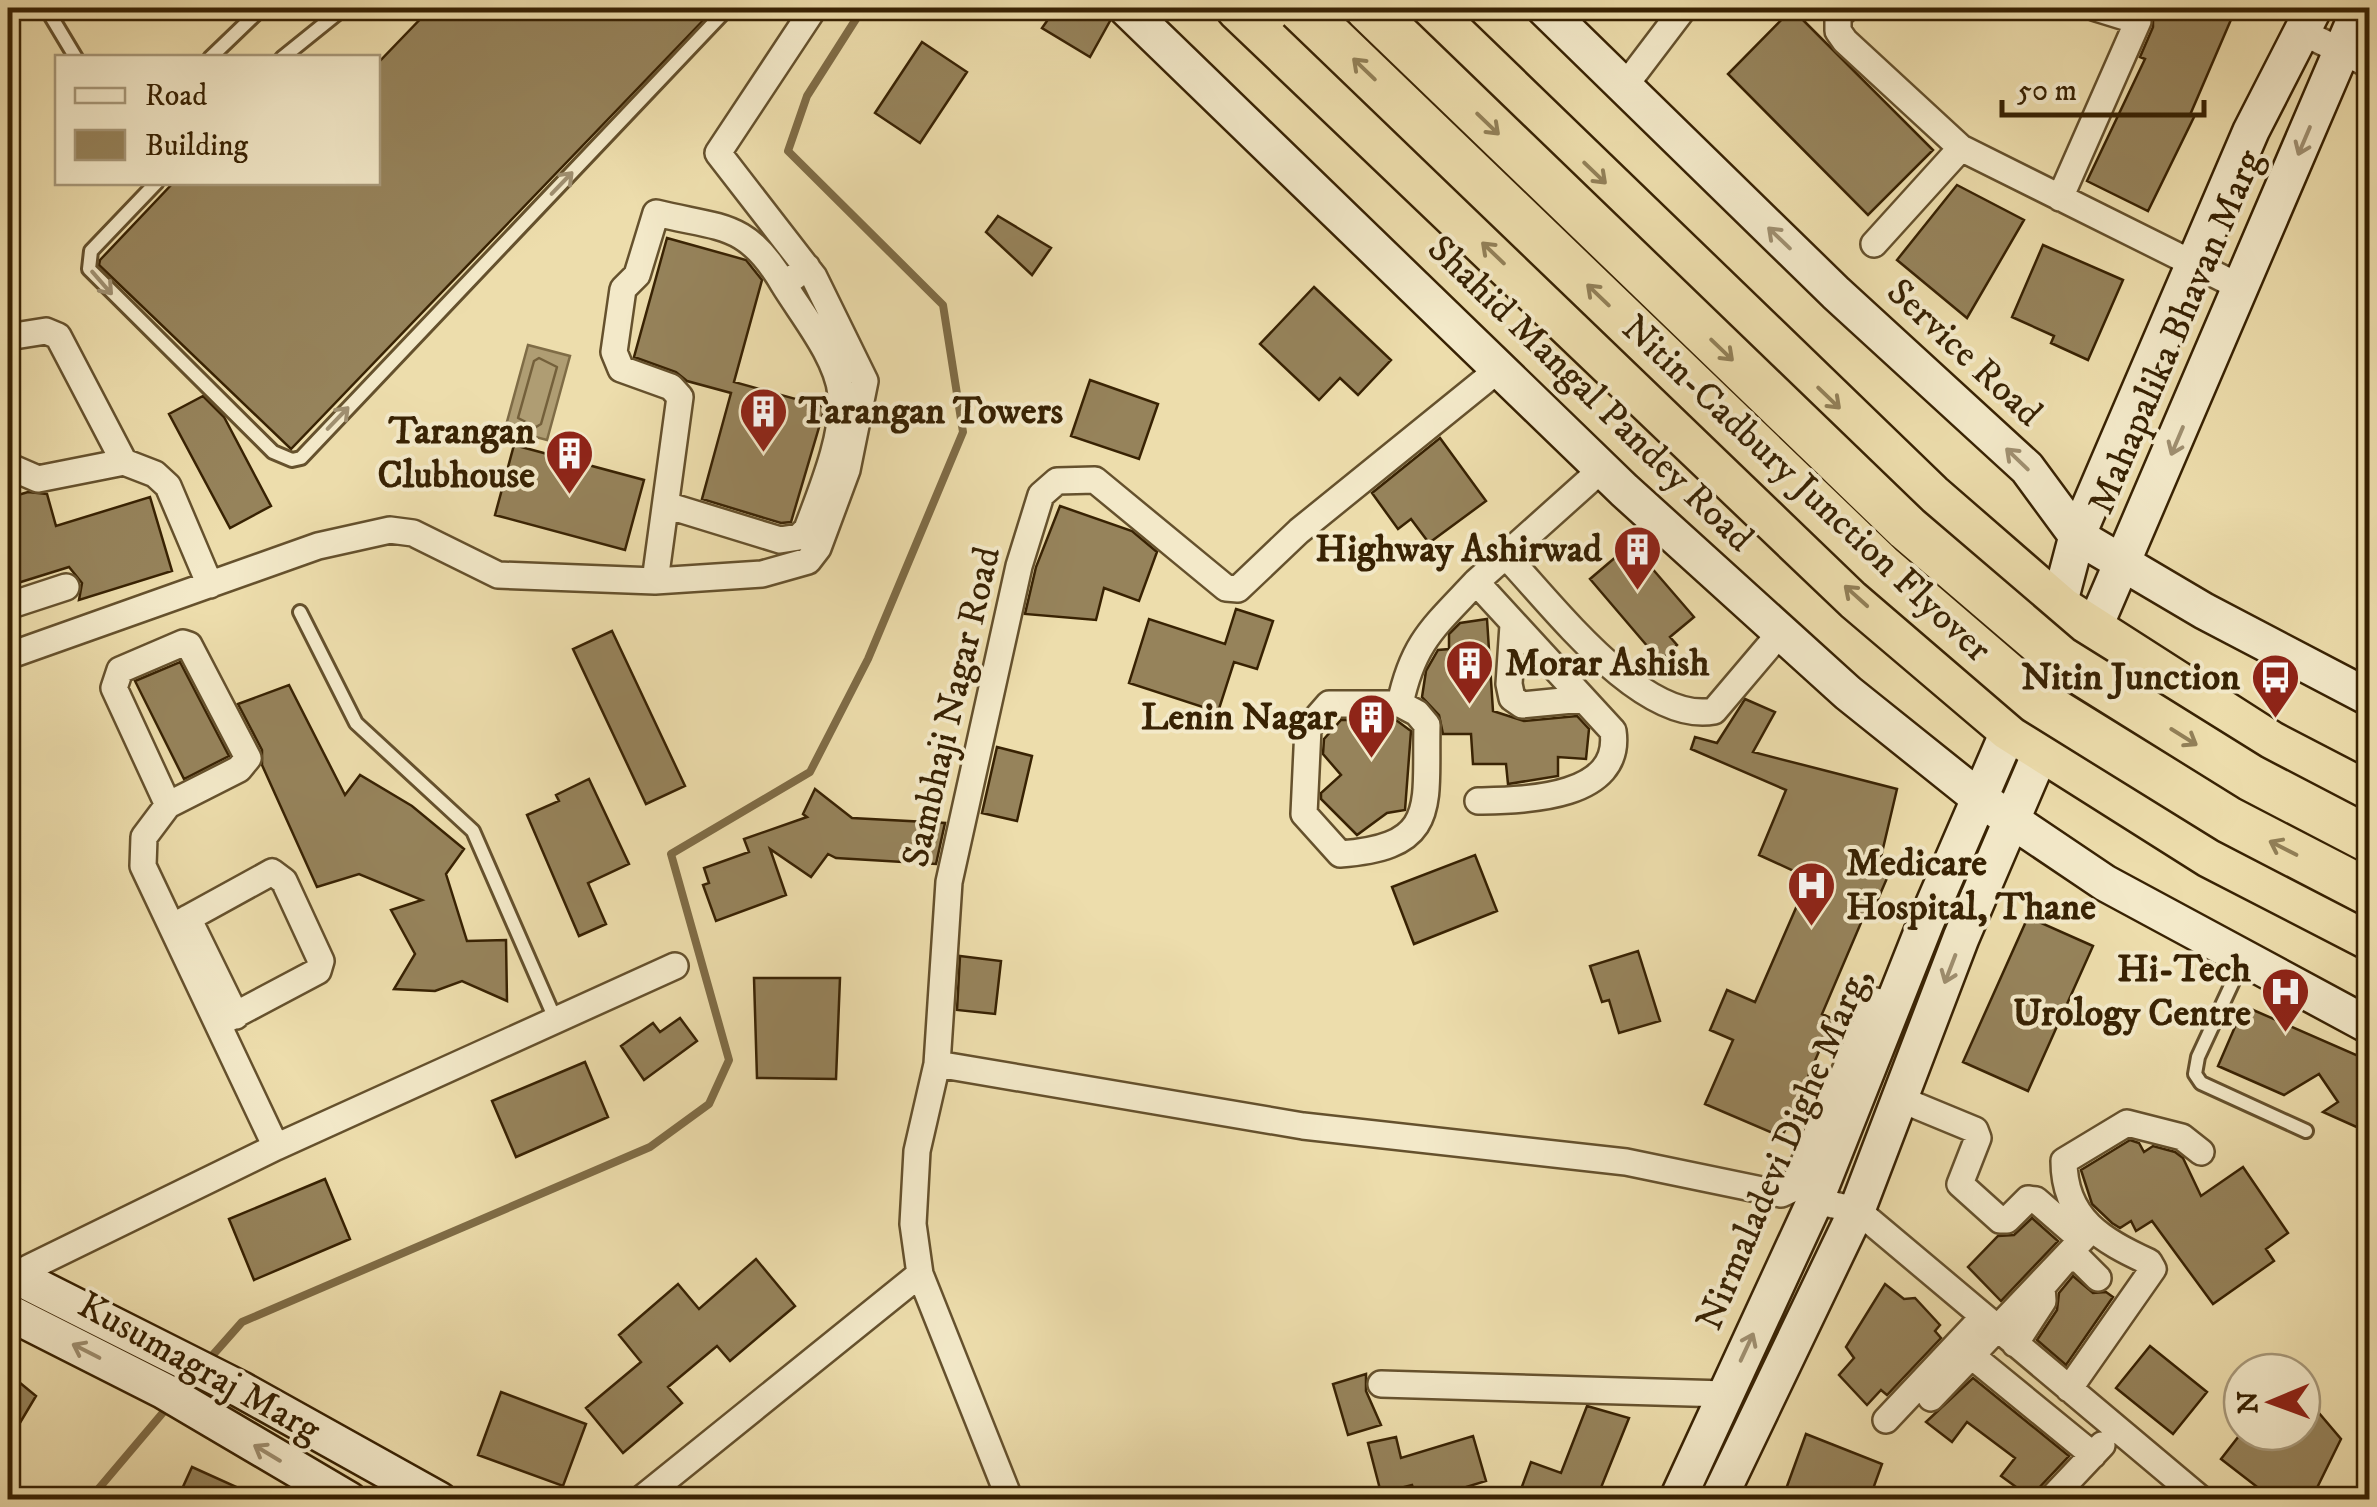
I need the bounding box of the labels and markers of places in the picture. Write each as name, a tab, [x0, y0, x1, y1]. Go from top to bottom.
building icon: Tarangan Towers	[738, 386, 790, 454]
place label: Tarangan Towers	[798, 388, 1064, 436]
place label: Tarangan Clubhouse	[377, 408, 535, 500]
building icon: Tarangan Clubhouse	[544, 428, 596, 496]
building icon: Highway Ashirwad	[1611, 524, 1663, 592]
place label: Highway Ashirwad	[1315, 526, 1603, 574]
building icon: Morar Ashish	[1444, 638, 1496, 706]
place label: Morar Ashish	[1505, 640, 1709, 688]
bus stop icon: Nitin Junction	[2249, 652, 2301, 720]
place label: Nitin Junction	[2021, 654, 2240, 702]
building icon: Lenin Nagar	[1346, 692, 1398, 760]
place label: Lenin Nagar	[1141, 694, 1338, 742]
place label: Medicare Hospital, Thane	[1846, 840, 2096, 932]
hospital icon: Medicare Hospital, Thane	[1785, 860, 1837, 928]
place label: Hi-Tech Urology Centre	[2013, 946, 2251, 1038]
hospital icon: Hi-Tech Urology Centre	[2260, 966, 2312, 1034]

